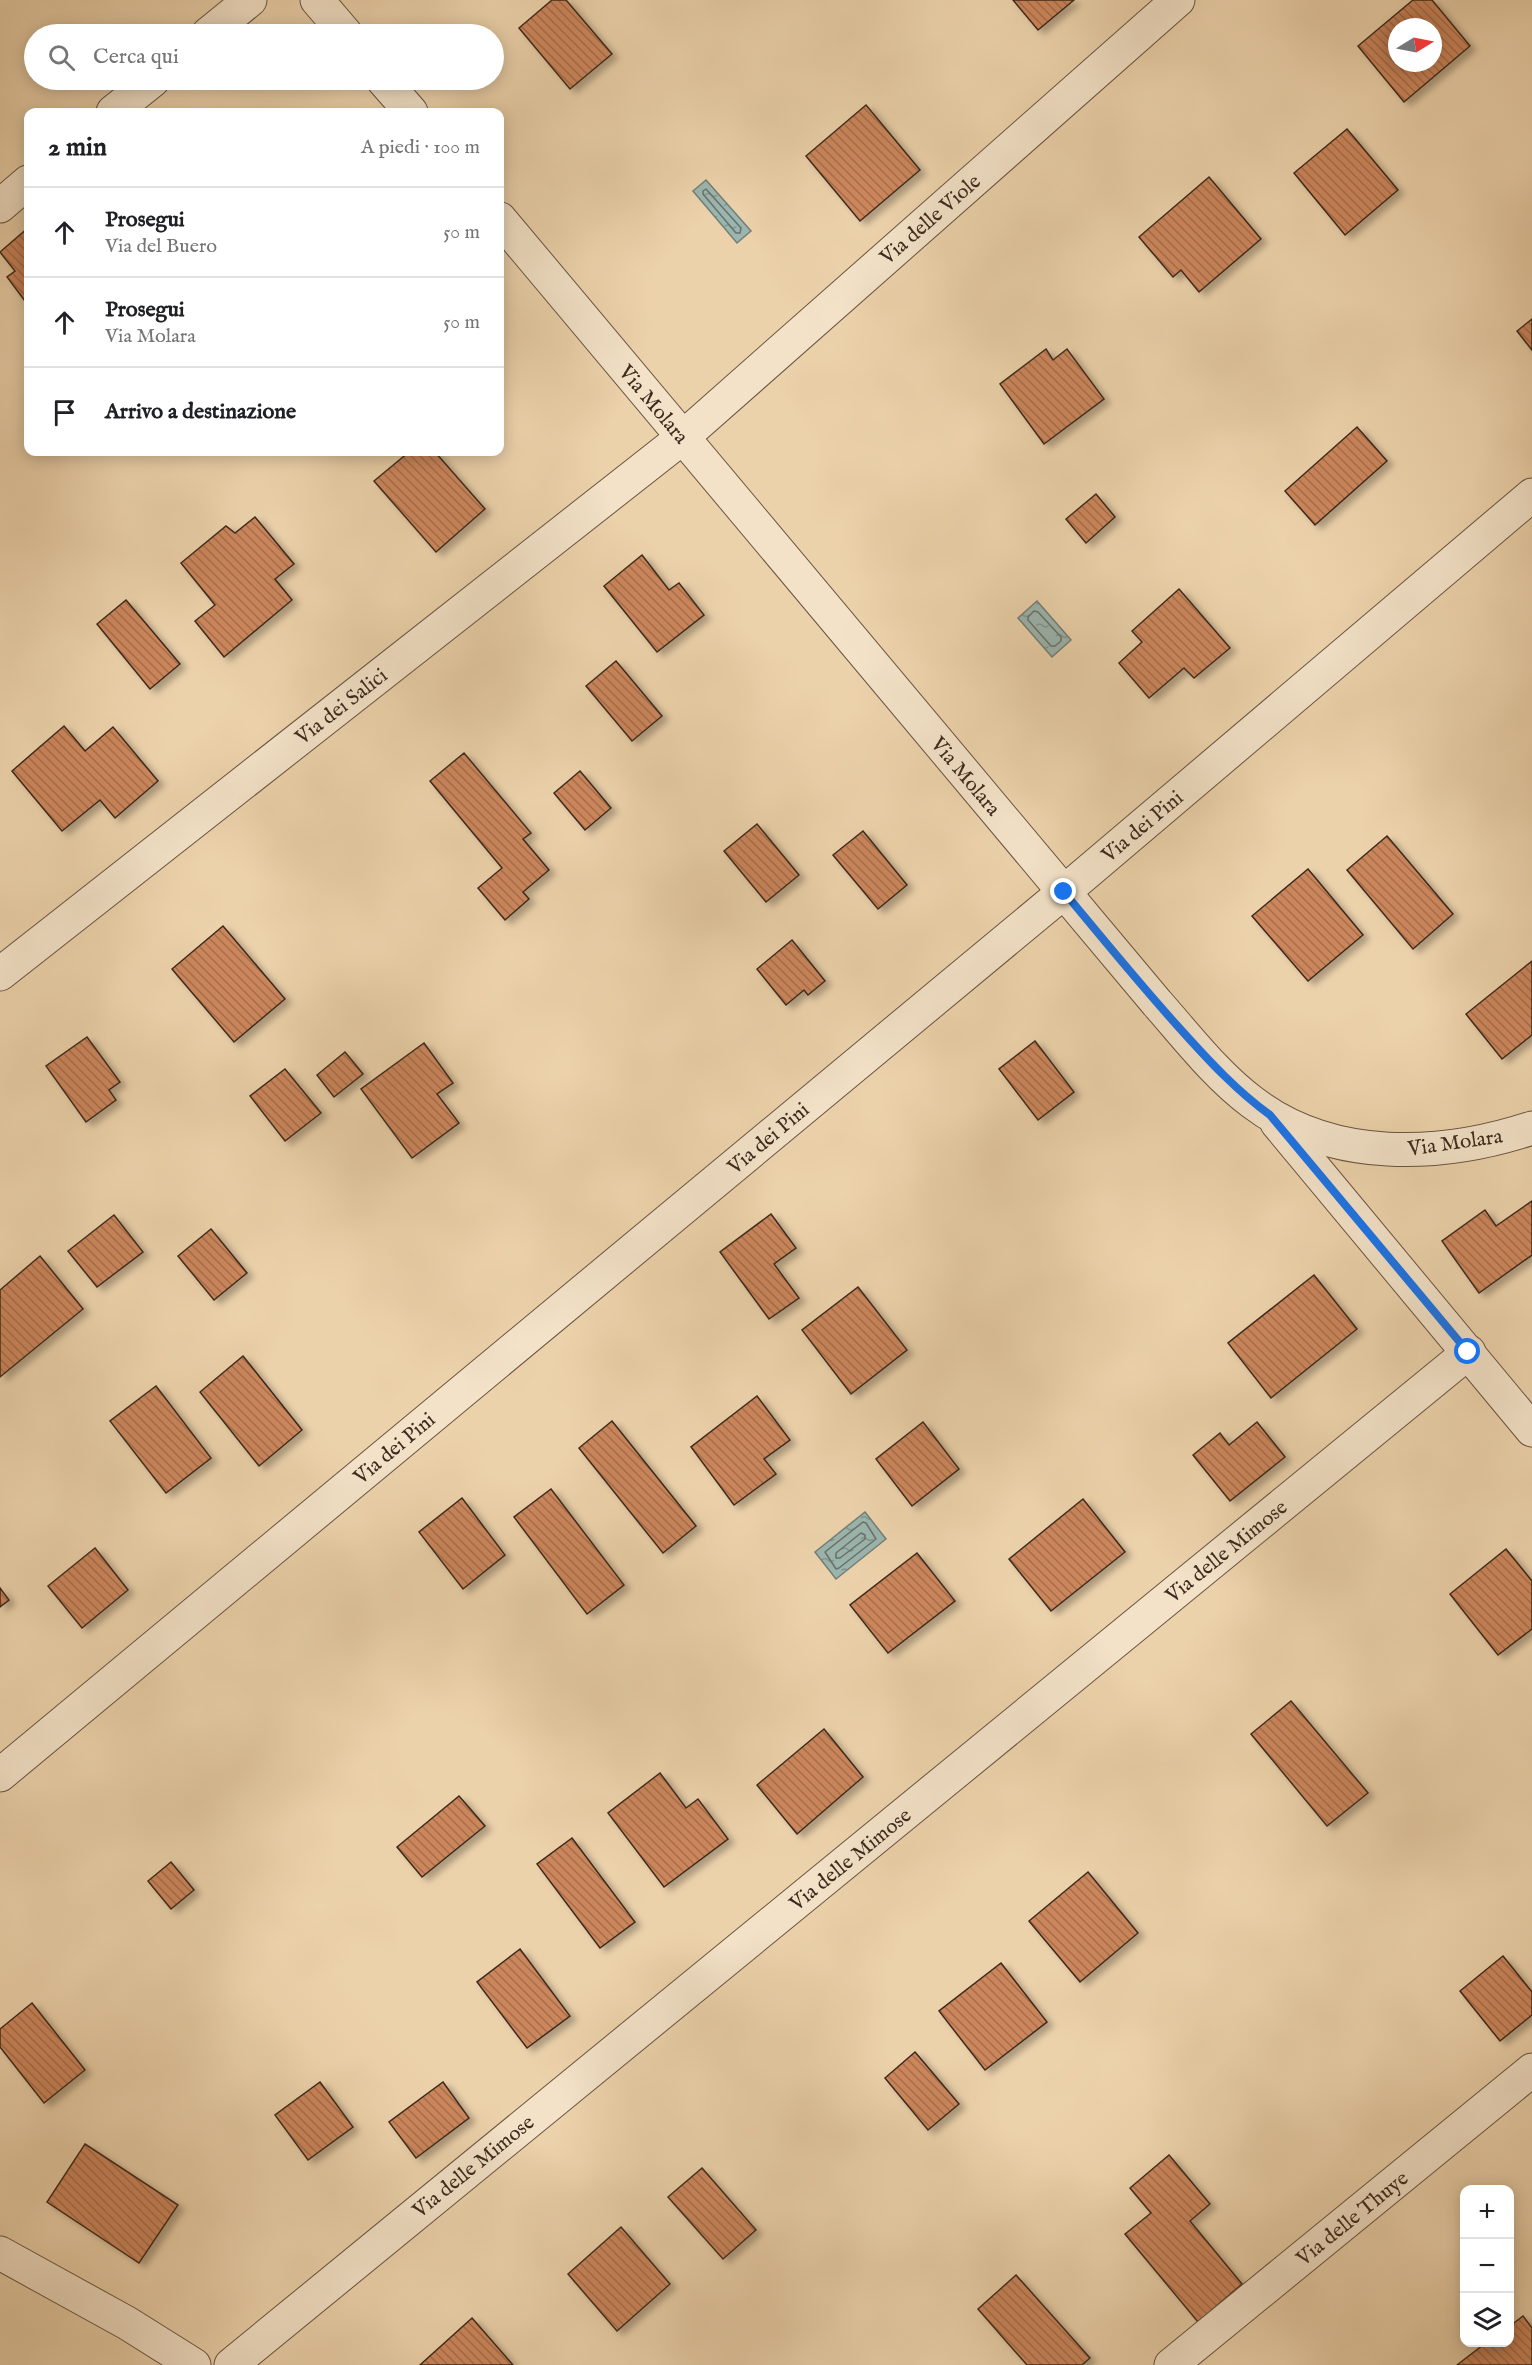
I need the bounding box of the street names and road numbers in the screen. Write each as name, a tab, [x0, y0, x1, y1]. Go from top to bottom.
street label: Via delle Viole	[874, 169, 987, 272]
street label: Via Molara	[611, 359, 694, 451]
street label: Via dei Salici	[290, 663, 394, 752]
street label: Via Molara	[923, 731, 1006, 823]
street label: Via dei Pini	[1096, 785, 1189, 870]
street label: Via dei Pini	[722, 1097, 815, 1182]
street label: Via Molara	[1405, 1123, 1505, 1164]
street label: Via dei Pini	[348, 1407, 441, 1492]
street label: Via delle Mimose	[1160, 1494, 1294, 1610]
street label: Via delle Mimose	[784, 1802, 918, 1918]
street label: Via delle Mimose	[407, 2109, 541, 2225]
street label: Via delle Thuye	[1291, 2166, 1415, 2273]

